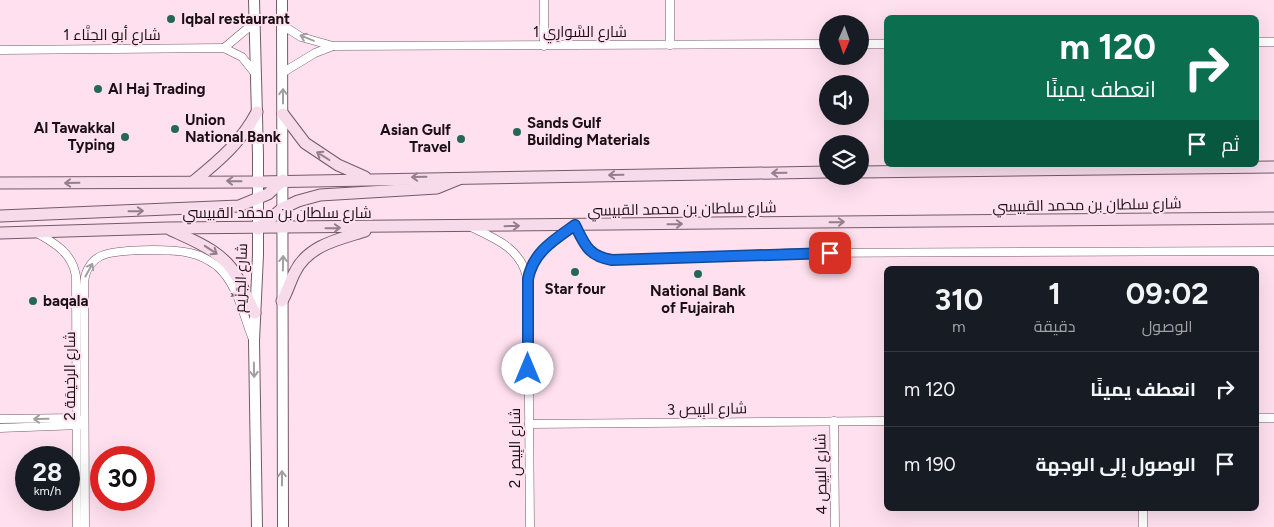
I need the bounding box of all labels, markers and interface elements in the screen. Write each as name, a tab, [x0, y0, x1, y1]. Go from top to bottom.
place label: Iqbal restaurant	[181, 10, 290, 28]
marker: Iqbal restaurant	[165, 13, 177, 25]
north arrow	[819, 15, 869, 65]
map controls	[819, 15, 869, 185]
street label: شارع السَّوارِي 1	[533, 23, 627, 44]
street label: شارع أبو الحِنَّاء 1	[63, 25, 161, 46]
text: 120 m	[1059, 26, 1156, 68]
one-way arrow	[299, 33, 315, 42]
icon: right	[1174, 35, 1239, 100]
button: sound	[819, 75, 869, 125]
text: انعطف يمينًا	[1045, 76, 1156, 103]
place label: Al Haj Trading	[108, 80, 205, 98]
marker: Al Haj Trading	[92, 83, 104, 95]
one-way arrow	[278, 88, 288, 104]
place label: Union National Bank	[185, 111, 281, 146]
place label: Sands Gulf Building Materials	[527, 114, 650, 149]
place label: Al Tawakkal Typing	[34, 119, 115, 154]
place label: Asian Gulf Travel	[380, 121, 451, 156]
marker: Union National Bank	[169, 123, 181, 135]
marker: Sands Gulf Building Materials	[511, 126, 523, 138]
icon: arrive	[1183, 130, 1211, 158]
marker: Al Tawakkal Typing	[119, 131, 131, 143]
marker: Asian Gulf Travel	[455, 133, 467, 145]
text: ثم	[1221, 133, 1239, 156]
button: layers	[819, 135, 869, 185]
one-way arrow	[317, 150, 331, 160]
one-way arrow	[771, 168, 788, 178]
one-way arrow	[609, 170, 625, 180]
one-way arrow	[411, 173, 427, 182]
one-way arrow	[226, 176, 242, 186]
one-way arrow	[64, 178, 80, 187]
street label: شارع سلطان بن محمد القبيسي	[992, 194, 1182, 219]
street label: شارع سلطان بن محمد القبيسي	[587, 198, 777, 223]
street label: شارع سلطان بن محمد القبيسي	[182, 204, 372, 225]
one-way arrow	[128, 206, 144, 215]
one-way arrow	[829, 217, 845, 227]
one-way arrow	[666, 219, 683, 229]
one-way arrow	[504, 221, 520, 231]
one-way arrow	[324, 223, 340, 233]
pin	[809, 232, 851, 274]
icon: arrive	[816, 239, 844, 267]
street label: شارع الجَزِّيم	[230, 243, 253, 313]
one-way arrow	[203, 245, 217, 255]
one-way arrow	[278, 256, 288, 272]
one-way arrow	[84, 262, 94, 277]
marker: Star four	[569, 266, 581, 278]
marker: National Bank of Fujairah	[692, 268, 704, 280]
text: 1	[1048, 275, 1061, 312]
text: 09:02	[1126, 275, 1209, 312]
place label: Star four	[545, 280, 606, 298]
text: 310	[935, 281, 983, 318]
place label: National Bank of Fujairah	[650, 282, 746, 317]
place label: baqala	[43, 292, 89, 310]
marker: baqala	[27, 295, 39, 307]
text: m	[952, 317, 966, 336]
text: دقيقة	[1034, 317, 1075, 336]
text: الوصول	[1142, 317, 1193, 336]
street label: شارع الرخيمَة 2	[61, 331, 81, 421]
position arrow	[501, 342, 553, 394]
one-way arrow	[250, 362, 259, 378]
icon: right	[1211, 375, 1239, 403]
text: 120 m	[904, 378, 956, 401]
text: انعطف يمينًا	[1090, 378, 1196, 401]
street label: شارع البِيص 3	[667, 399, 747, 421]
street label: شارع البِيص 2	[506, 408, 526, 488]
one-way arrow	[34, 414, 50, 424]
street label: شارع البِيص 4	[811, 433, 833, 515]
speed limit sign: 30	[90, 446, 155, 511]
icon: arrive	[1211, 450, 1239, 478]
text: 190 m	[904, 453, 956, 476]
text: الوصول إلى الوجهة	[1036, 453, 1196, 476]
text: 28	[33, 457, 62, 487]
one-way arrow	[277, 471, 287, 487]
text: km/h	[34, 484, 61, 498]

